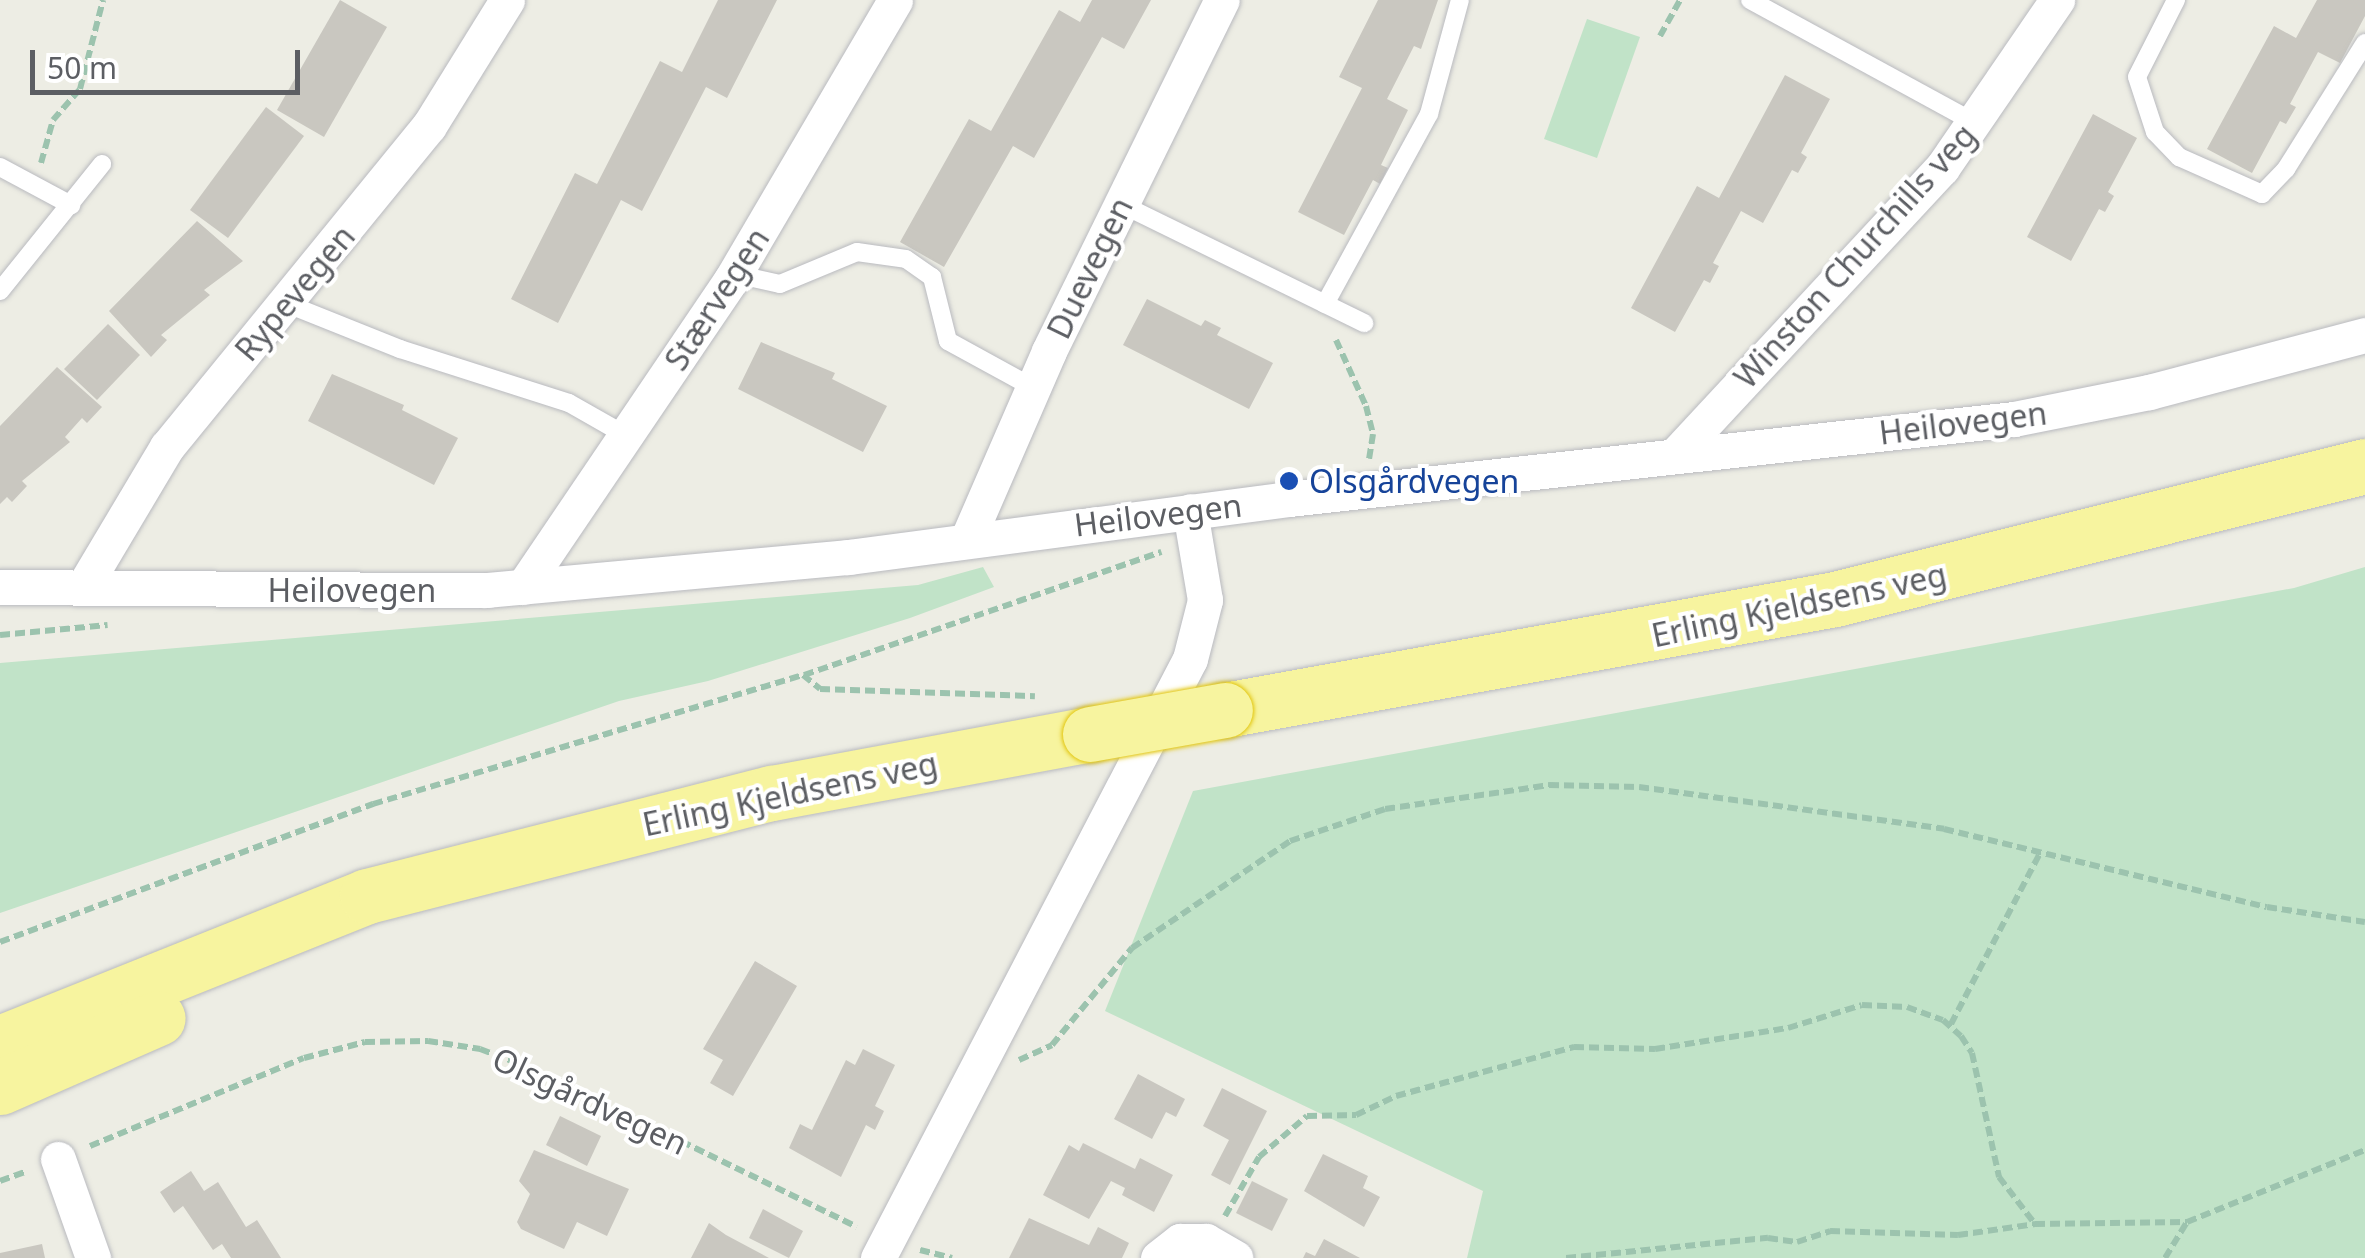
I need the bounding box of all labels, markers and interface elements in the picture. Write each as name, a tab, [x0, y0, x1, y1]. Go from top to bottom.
scale bar	[35, 30, 305, 92]
text: 50 m	[47, 47, 117, 88]
street label: Winston Churchills veg	[1726, 116, 1984, 396]
street label: Duevegen	[1039, 191, 1141, 345]
street label: Rypevegen	[227, 217, 363, 369]
street label: Stærvegen	[657, 221, 777, 377]
street label: Heilovegen	[1877, 394, 2049, 452]
place label: Olsgårdvegen	[1309, 462, 1519, 500]
marker: Olsgårdvegen	[1278, 470, 1300, 492]
street label: Heilovegen	[1072, 486, 1244, 544]
street label: Erling Kjeldsens veg	[1648, 555, 1950, 655]
street label: Heilovegen	[268, 571, 436, 609]
street label: Erling Kjeldsens veg	[639, 744, 941, 844]
street label: Olsgårdvegen	[487, 1039, 693, 1163]

